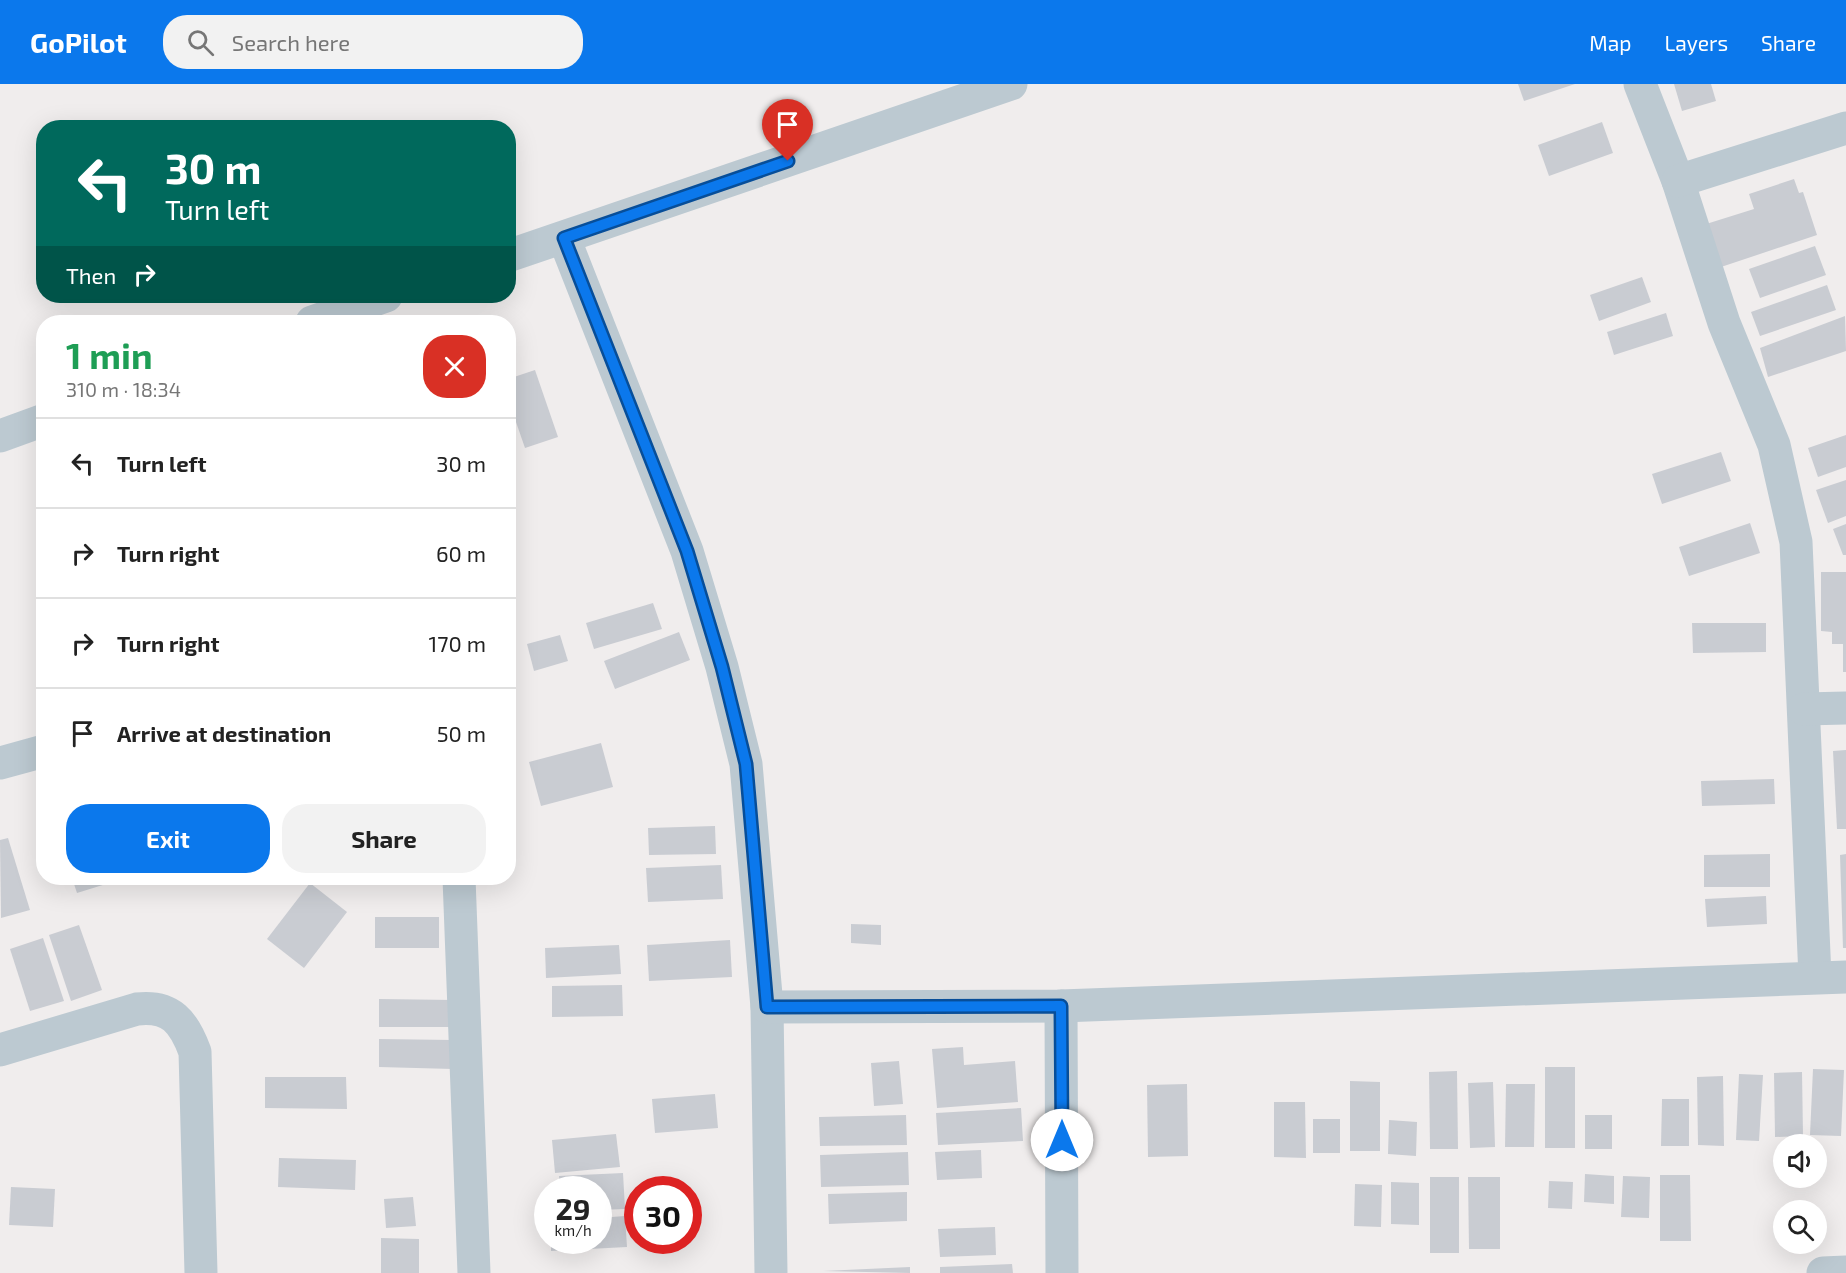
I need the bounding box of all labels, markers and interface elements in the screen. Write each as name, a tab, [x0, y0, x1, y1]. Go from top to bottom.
search box	[163, 15, 583, 69]
text: GoPilot	[30, 25, 127, 59]
icon: search	[184, 26, 217, 59]
text: Search here	[232, 29, 350, 55]
text: Map	[1589, 30, 1631, 55]
text: Layers	[1664, 30, 1728, 55]
text: Share	[1761, 30, 1816, 55]
pin	[762, 99, 813, 161]
icon: arrive	[771, 108, 804, 141]
text: 30 m	[165, 142, 261, 192]
icon: left	[66, 144, 144, 222]
text: Turn left	[165, 193, 269, 225]
icon: right	[128, 258, 161, 291]
text: Then	[66, 262, 116, 288]
text: 1 min	[66, 333, 153, 376]
button: close	[423, 335, 486, 398]
text: 310 m · 18:34	[66, 377, 181, 401]
icon: left	[66, 447, 99, 480]
text: Turn left	[117, 450, 206, 476]
text: 30 m	[436, 450, 486, 476]
icon: right	[66, 537, 99, 570]
text: Turn right	[117, 540, 219, 566]
text: 60 m	[436, 540, 486, 566]
icon: right	[66, 627, 99, 660]
text: Turn right	[117, 630, 219, 656]
text: 170 m	[429, 630, 486, 656]
icon: arrive	[66, 717, 99, 750]
text: Arrive at destination	[117, 720, 331, 746]
text: 50 m	[437, 720, 486, 746]
button: Exit	[66, 804, 270, 873]
button: Share	[282, 804, 486, 873]
position arrow	[1030, 1108, 1094, 1172]
map controls	[1773, 1134, 1827, 1254]
button: sound	[1773, 1134, 1827, 1188]
speed limit sign: 30	[624, 1176, 702, 1254]
text: 29	[555, 1190, 591, 1226]
button: search	[1773, 1200, 1827, 1254]
text: km/h	[554, 1221, 592, 1239]

